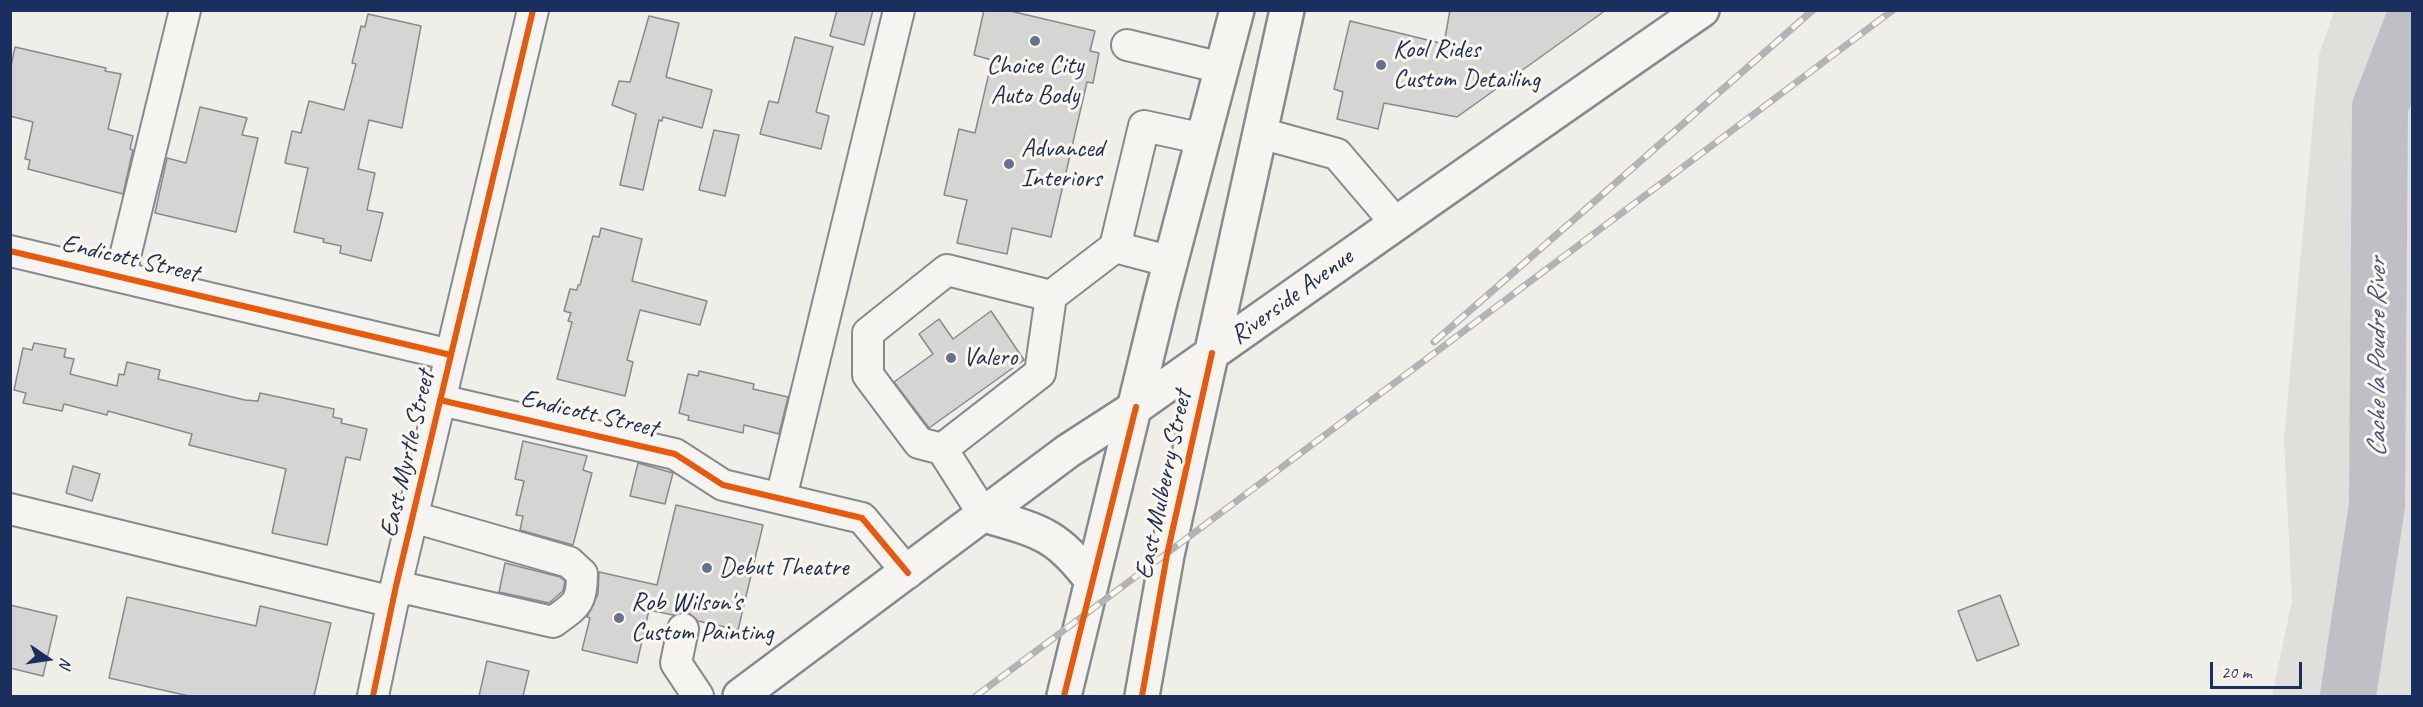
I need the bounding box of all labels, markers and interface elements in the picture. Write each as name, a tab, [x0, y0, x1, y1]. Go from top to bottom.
marker: Choice City Auto Body	[1028, 34, 1042, 48]
place label: Kool Rides Custom Detailing	[1393, 34, 1540, 96]
place label: Choice City Auto Body	[987, 50, 1083, 112]
marker: Kool Rides Custom Detailing	[1374, 58, 1388, 72]
place label: Advanced Interiors	[1021, 133, 1104, 194]
marker: Advanced Interiors	[1002, 157, 1016, 171]
street label: Endicott Street	[59, 228, 201, 290]
street label: Riverside Avenue	[1225, 242, 1359, 352]
water label: Cache la Poudre River	[2362, 259, 2394, 457]
place label: Valero	[963, 342, 1017, 374]
marker: Valero	[944, 351, 958, 365]
street label: East Myrtle Street	[374, 368, 442, 540]
street label: Endicott Street	[518, 383, 660, 445]
street label: East Mulberry Street	[1129, 388, 1199, 582]
place label: Debut Theatre	[719, 552, 848, 584]
marker: Debut Theatre	[700, 561, 714, 575]
place label: Rob Wilson's Custom Painting	[631, 587, 773, 648]
marker: Rob Wilson's Custom Painting	[612, 611, 626, 625]
north arrow	[18, 629, 78, 689]
scale bar	[2213, 650, 2304, 688]
text: N	[55, 656, 76, 670]
text: 20 m	[2221, 661, 2252, 683]

